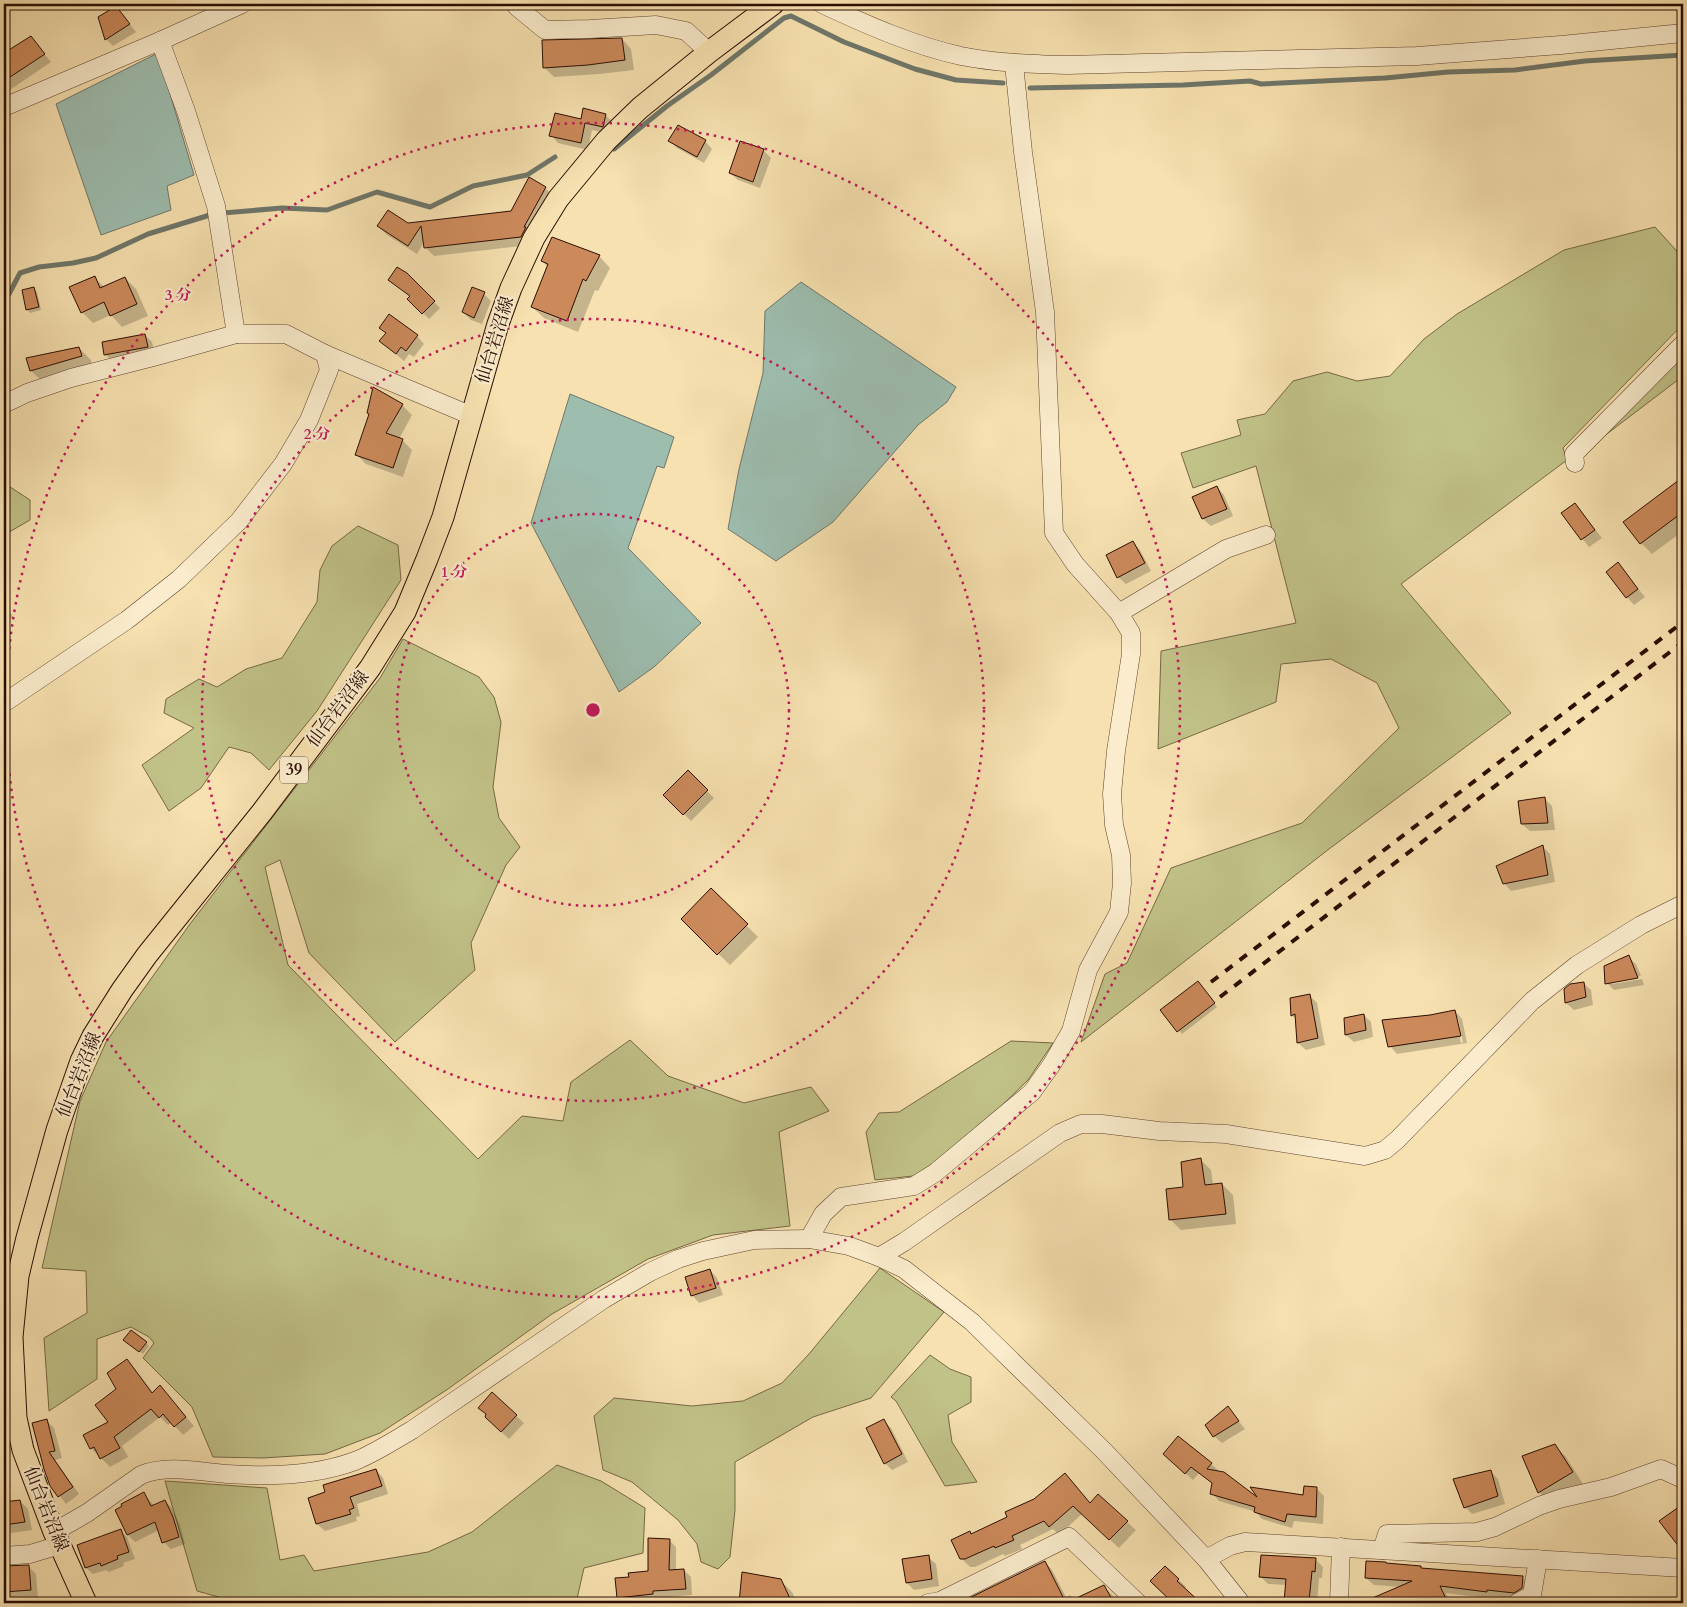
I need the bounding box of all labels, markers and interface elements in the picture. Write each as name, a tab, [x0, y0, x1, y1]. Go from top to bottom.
text: 3 分	[165, 285, 191, 305]
street label: 仙台岩沼線	[470, 293, 520, 387]
text: 2 分	[304, 424, 330, 444]
text: 1 分	[441, 562, 467, 582]
street label: 仙台岩沼線	[301, 666, 375, 752]
centre of rings	[584, 701, 602, 719]
road number: 39	[280, 756, 308, 784]
street label: 仙台岩沼線	[51, 1029, 107, 1121]
street label: 仙台岩沼線	[18, 1463, 74, 1555]

